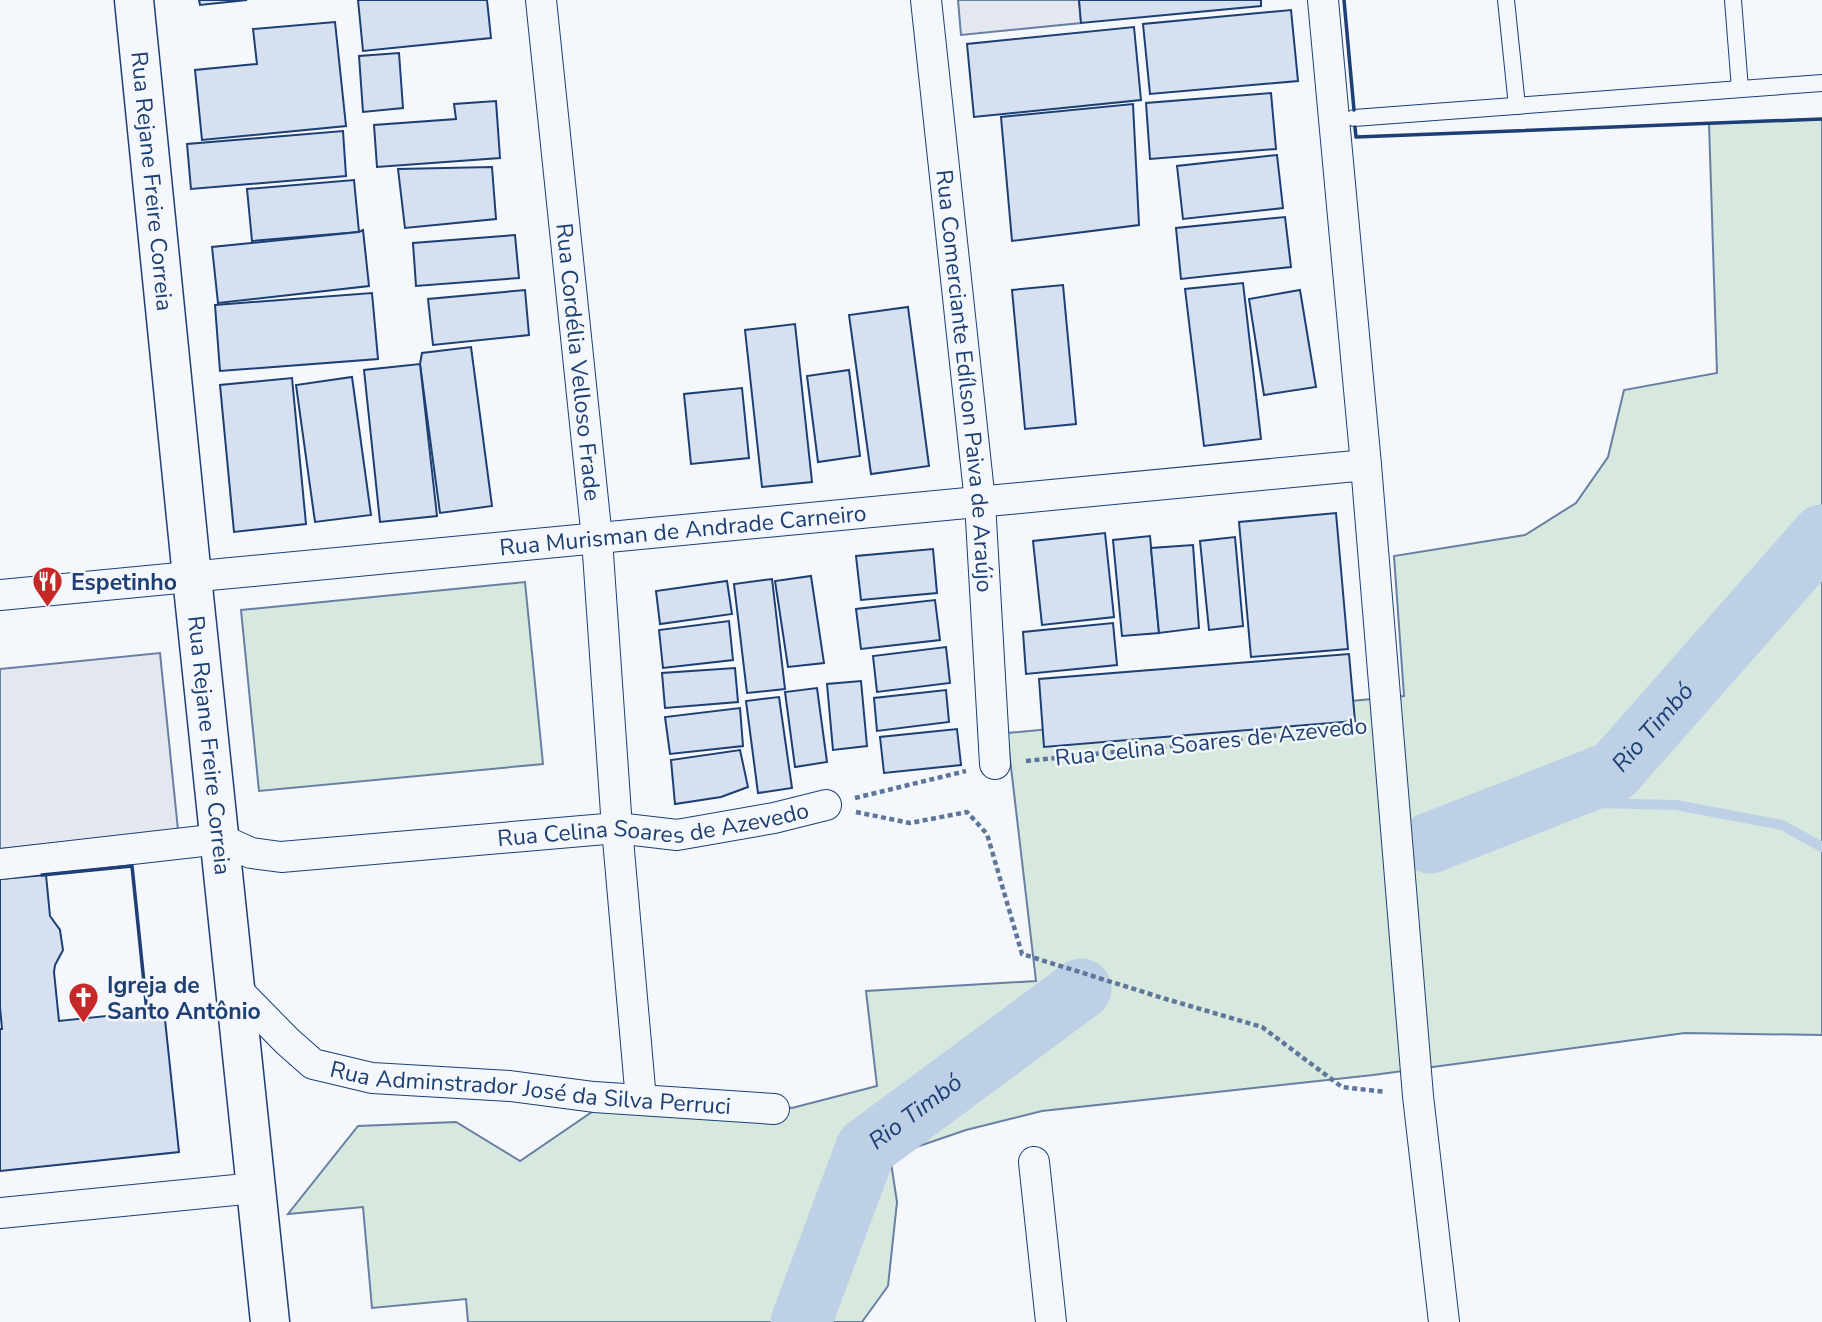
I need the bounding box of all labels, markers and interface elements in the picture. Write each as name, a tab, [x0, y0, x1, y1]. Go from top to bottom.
street label: Rua Rejane Freire Correia	[124, 50, 181, 312]
street label: Rua Comerciante Edílson Paiva de Araújo	[929, 168, 1001, 593]
street label: Rua Cordélia Velloso Frade	[549, 222, 608, 502]
street label: Rua Murisman de Andrade Carneiro	[498, 497, 868, 563]
restaurant icon: Espetinho	[31, 565, 65, 609]
place label: Espetinho	[71, 567, 177, 598]
street label: Rua Rejane Freire Correia	[181, 614, 239, 876]
water label: Rio Timbó	[1605, 676, 1701, 779]
street label: Rua Celina Soares de Azevedo	[1053, 710, 1369, 774]
street label: Rua Celina Soares de Azevedo	[496, 794, 812, 854]
place label: Igreja de Santo Antônio	[107, 970, 261, 1027]
church icon: Igreja de Santo Antônio	[67, 981, 101, 1025]
street label: Rua Adminstrador José da Silva Perruci	[327, 1053, 732, 1122]
water label: Rio Timbó	[862, 1066, 969, 1157]

